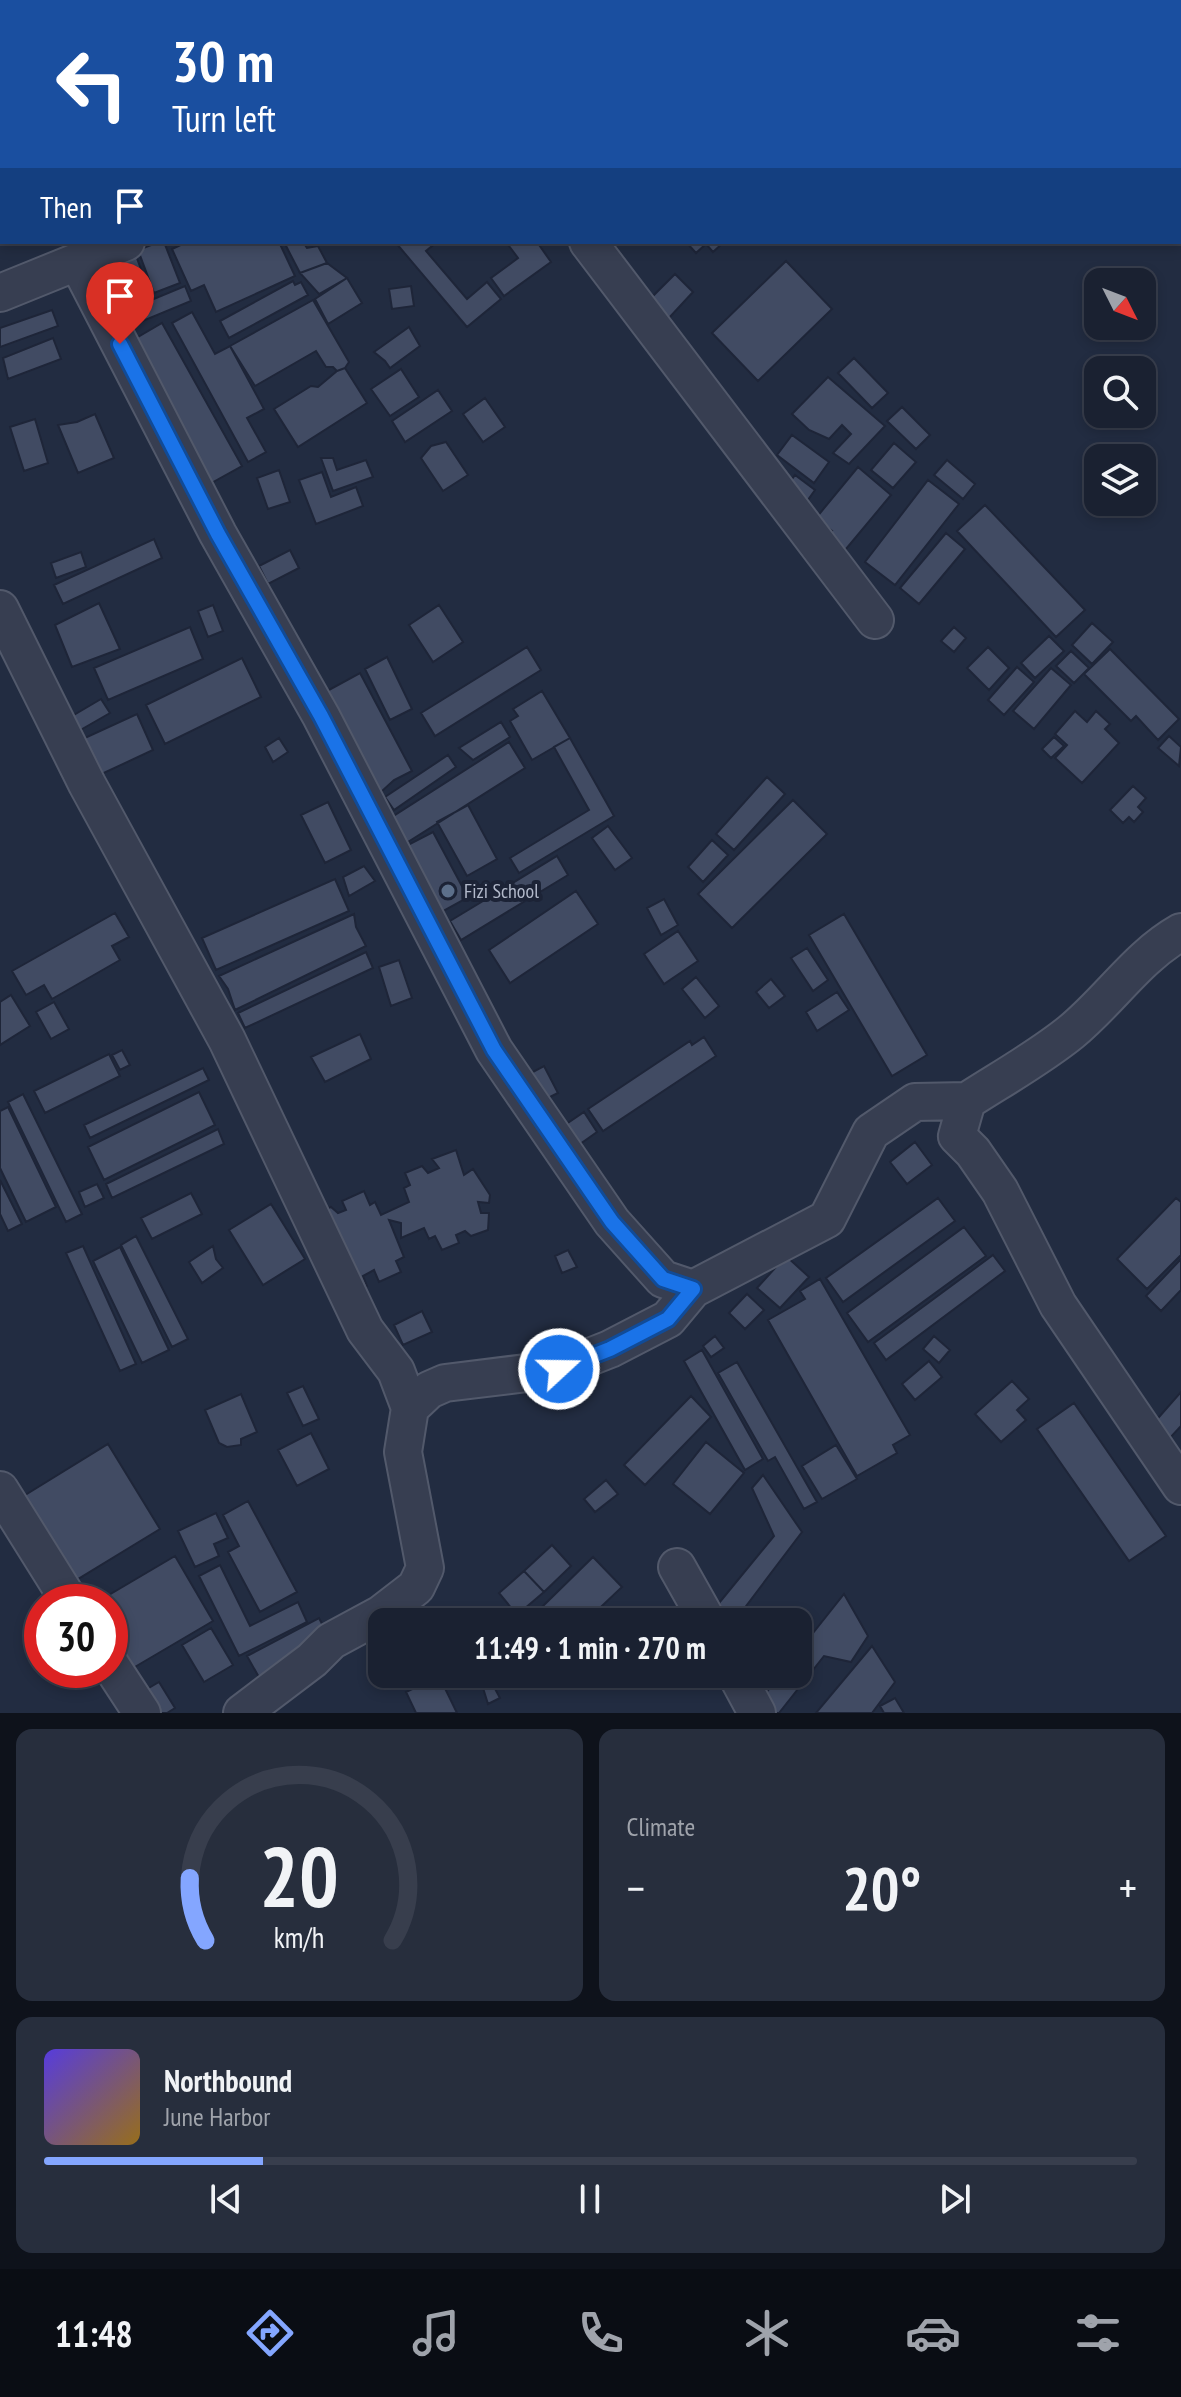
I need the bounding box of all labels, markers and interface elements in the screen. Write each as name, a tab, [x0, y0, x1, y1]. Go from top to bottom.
text: 30 m	[172, 25, 274, 97]
icon: left	[40, 32, 144, 136]
text: Turn left	[172, 95, 276, 142]
icon: arrive	[108, 184, 152, 228]
text: Then	[40, 187, 92, 226]
pin	[86, 262, 154, 344]
north arrow	[1084, 268, 1156, 340]
map controls	[1084, 268, 1156, 516]
icon: arrive	[98, 274, 142, 318]
button: search	[1084, 356, 1156, 428]
button: layers	[1084, 444, 1156, 516]
place label: Fizi School	[464, 878, 539, 904]
marker: Fizi School	[439, 882, 457, 900]
position arrow	[517, 1327, 601, 1411]
speed limit sign: 30	[24, 1584, 128, 1688]
text: 11:49 · 1 min · 270 m	[474, 1628, 706, 1667]
text: Climate	[627, 1810, 695, 1843]
text: 20	[259, 1822, 339, 1930]
text: 20°	[842, 1849, 921, 1927]
text: −	[627, 1859, 645, 1916]
text: +	[1119, 1859, 1137, 1916]
text: km/h	[274, 1919, 325, 1956]
text: Northbound	[164, 2061, 292, 2100]
text: June Harbor	[164, 2100, 270, 2133]
icon: previous	[204, 2177, 248, 2221]
icon: pause	[568, 2177, 612, 2221]
icon: next	[933, 2177, 977, 2221]
icon: directions	[242, 2305, 298, 2361]
icon: music	[408, 2305, 464, 2361]
icon: phone	[573, 2305, 629, 2361]
icon: climate	[739, 2305, 795, 2361]
icon: car	[905, 2305, 961, 2361]
icon: filters	[1070, 2305, 1126, 2361]
text: 11:48	[55, 2310, 133, 2357]

